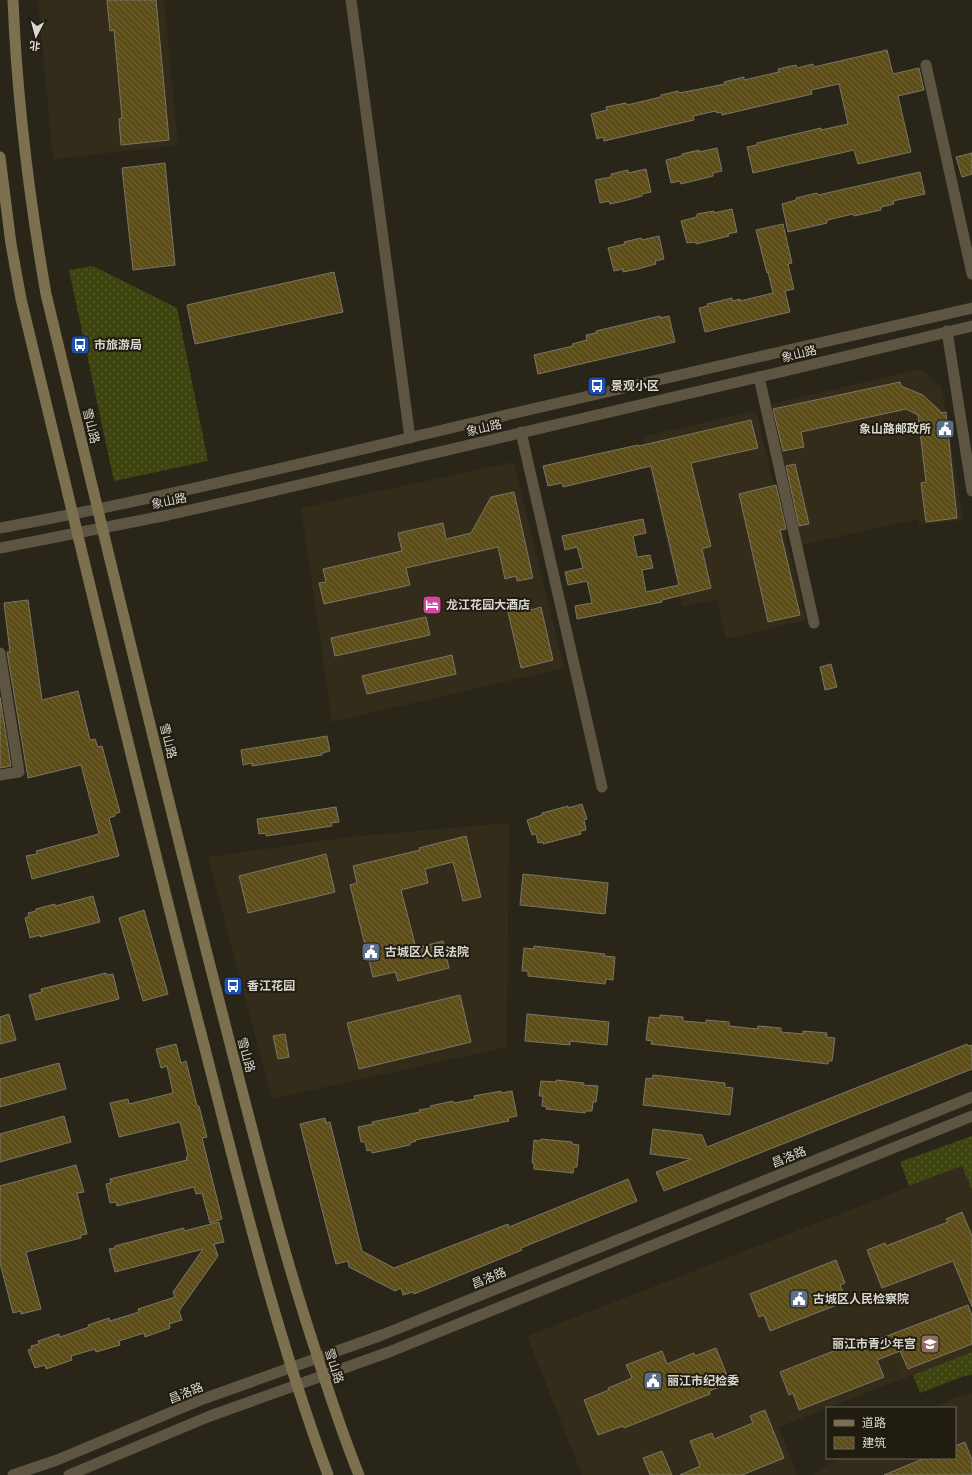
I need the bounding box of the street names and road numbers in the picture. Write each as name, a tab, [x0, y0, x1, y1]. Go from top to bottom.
street label: 象山路	[780, 342, 818, 366]
street label: 雪山路	[79, 407, 103, 445]
street label: 象山路	[465, 416, 503, 440]
street label: 象山路	[150, 489, 188, 513]
street label: 雪山路	[156, 722, 180, 760]
street label: 雪山路	[234, 1036, 258, 1074]
street label: 昌洛路	[769, 1143, 809, 1171]
street label: 昌洛路	[469, 1264, 509, 1292]
street label: 雪山路	[321, 1346, 347, 1386]
street label: 昌洛路	[166, 1379, 206, 1407]

